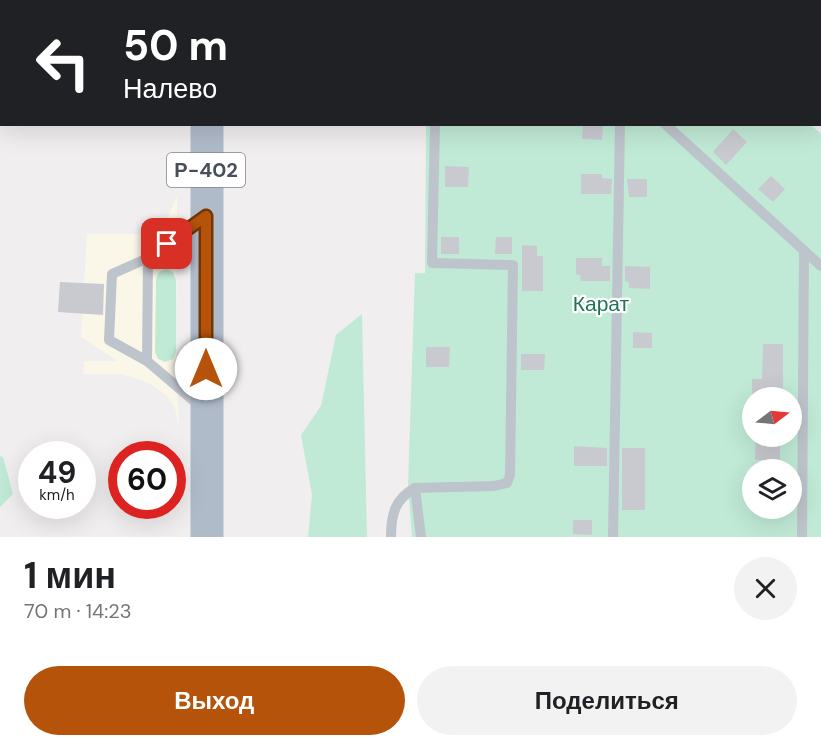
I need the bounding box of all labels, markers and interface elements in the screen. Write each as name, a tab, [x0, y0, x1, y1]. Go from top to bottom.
text: 50 m	[123, 18, 228, 73]
icon: left	[24, 24, 102, 102]
text: Налево	[123, 71, 217, 106]
road number: Р-402	[167, 153, 245, 187]
pin	[141, 218, 192, 269]
icon: arrive	[150, 227, 183, 260]
park label: Карат	[573, 290, 630, 318]
position arrow	[174, 337, 238, 401]
north arrow	[742, 387, 802, 447]
map controls	[742, 387, 802, 519]
speed limit sign: 60	[108, 441, 186, 519]
text: 49	[38, 453, 76, 492]
button: layers	[742, 459, 802, 519]
text: km/h	[39, 485, 75, 505]
text: 1 мин	[24, 552, 116, 599]
button: close	[734, 557, 797, 620]
text: 70 m · 14:23	[24, 598, 132, 624]
button: Выход	[24, 666, 405, 735]
button: Поделиться	[417, 666, 797, 735]

